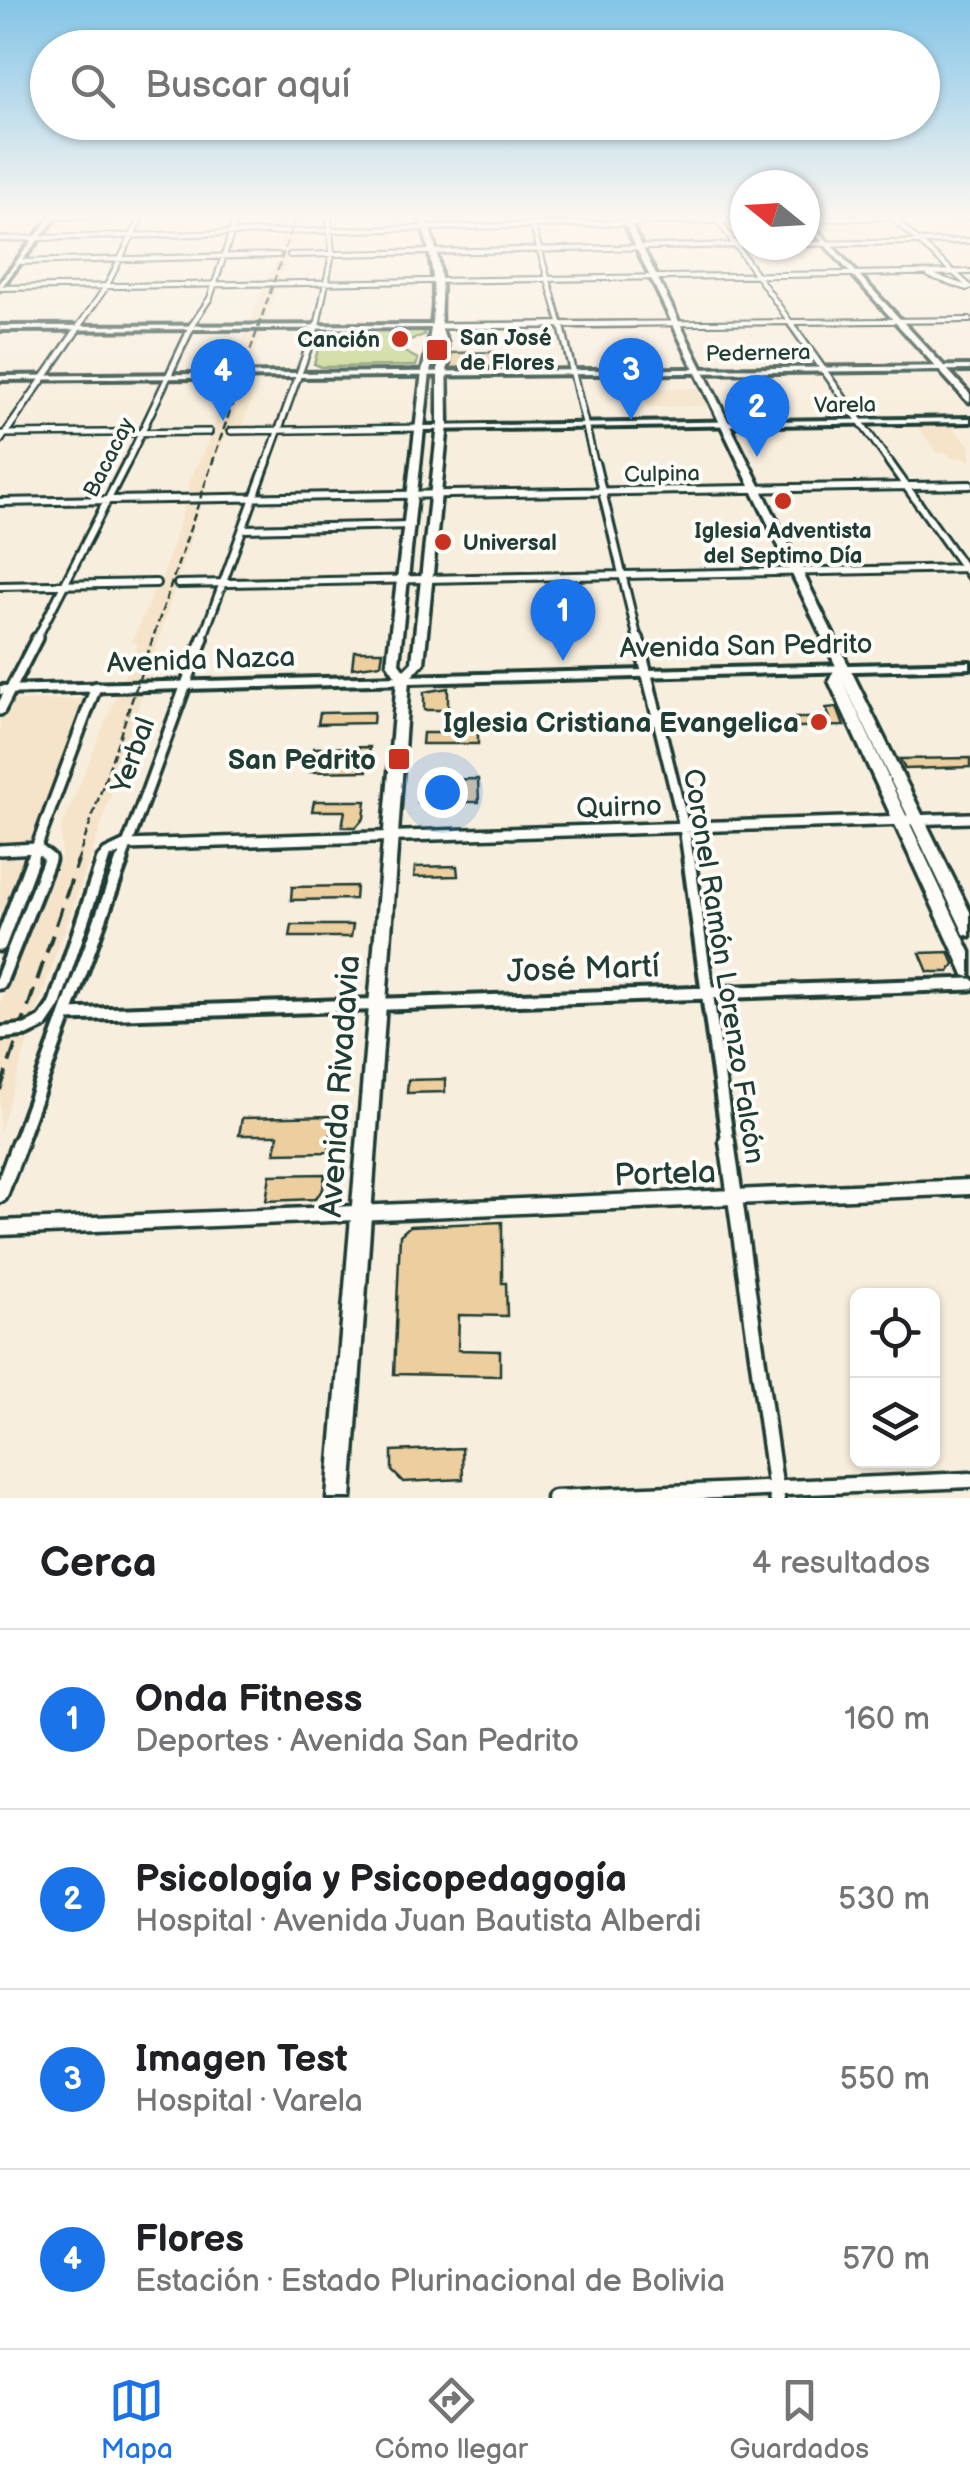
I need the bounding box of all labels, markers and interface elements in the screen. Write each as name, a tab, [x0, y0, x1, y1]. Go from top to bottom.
search box	[30, 30, 940, 140]
icon: search	[65, 58, 120, 113]
text: Buscar aquí	[145, 63, 351, 108]
north arrow	[730, 170, 820, 260]
place label: San José de Flores	[460, 325, 555, 377]
place label: Canción	[297, 327, 380, 354]
marker: Canción	[389, 328, 411, 350]
marker: San José de Flores	[424, 337, 450, 363]
pin: 4	[190, 338, 256, 421]
pin: 3	[598, 338, 664, 420]
street label: Pedernera	[705, 339, 811, 368]
pin: 2	[724, 374, 790, 457]
street label: Varela	[814, 391, 876, 420]
street label: Bacacay	[78, 413, 141, 502]
street label: Culpina	[624, 460, 700, 489]
marker: Iglesia Adventista del Septimo Día	[772, 490, 794, 512]
place label: Iglesia Adventista del Septimo Día	[694, 518, 872, 570]
place label: Universal	[463, 530, 557, 557]
marker: Universal	[432, 531, 454, 553]
pin: 1	[530, 578, 596, 661]
street label: Avenida San Pedrito	[619, 628, 873, 665]
street label: Avenida Nazca	[106, 641, 296, 680]
place label: Iglesia Cristiana Evangelica	[443, 707, 799, 740]
marker: Iglesia Cristiana Evangelica	[808, 711, 830, 733]
street label: Yerbal	[104, 713, 162, 799]
place label: San Pedrito	[228, 744, 376, 777]
marker: San Pedrito	[386, 746, 412, 772]
street label: Coronel Ramón Lorenzo Falcón	[676, 766, 771, 1166]
your location	[417, 767, 468, 818]
street label: Quirno	[576, 790, 662, 825]
street label: José Martí	[506, 947, 661, 992]
street label: Avenida Rivadavia	[312, 954, 369, 1219]
street label: Portela	[614, 1153, 717, 1196]
map controls	[850, 1288, 940, 1468]
button: locate	[850, 1288, 940, 1378]
button: layers	[850, 1378, 940, 1468]
text: Cerca	[40, 1538, 157, 1589]
text: 4 resultados	[752, 1544, 930, 1583]
text: Onda Fitness	[135, 1677, 362, 1722]
text: 1	[66, 1700, 79, 1739]
text: 160 m	[844, 1700, 930, 1739]
text: Deportes · Avenida San Pedrito	[135, 1722, 579, 1761]
text: Psicología y Psicopedagogía	[135, 1857, 627, 1902]
text: 2	[63, 1880, 82, 1919]
text: 530 m	[838, 1880, 930, 1919]
text: Hospital · Avenida Juan Bautista Alberdi	[135, 1902, 701, 1941]
text: Imagen Test	[135, 2037, 348, 2082]
text: 3	[63, 2060, 82, 2099]
text: 550 m	[839, 2060, 930, 2099]
text: Hospital · Varela	[135, 2082, 363, 2121]
text: Flores	[135, 2217, 244, 2262]
text: 4	[63, 2240, 82, 2279]
text: 570 m	[842, 2240, 930, 2279]
text: Estación · Estado Plurinacional de Bolivia	[135, 2262, 725, 2301]
tab: Mapa	[101, 2373, 173, 2466]
tab: Cómo llegar	[374, 2373, 528, 2466]
tab: Guardados	[730, 2373, 869, 2466]

